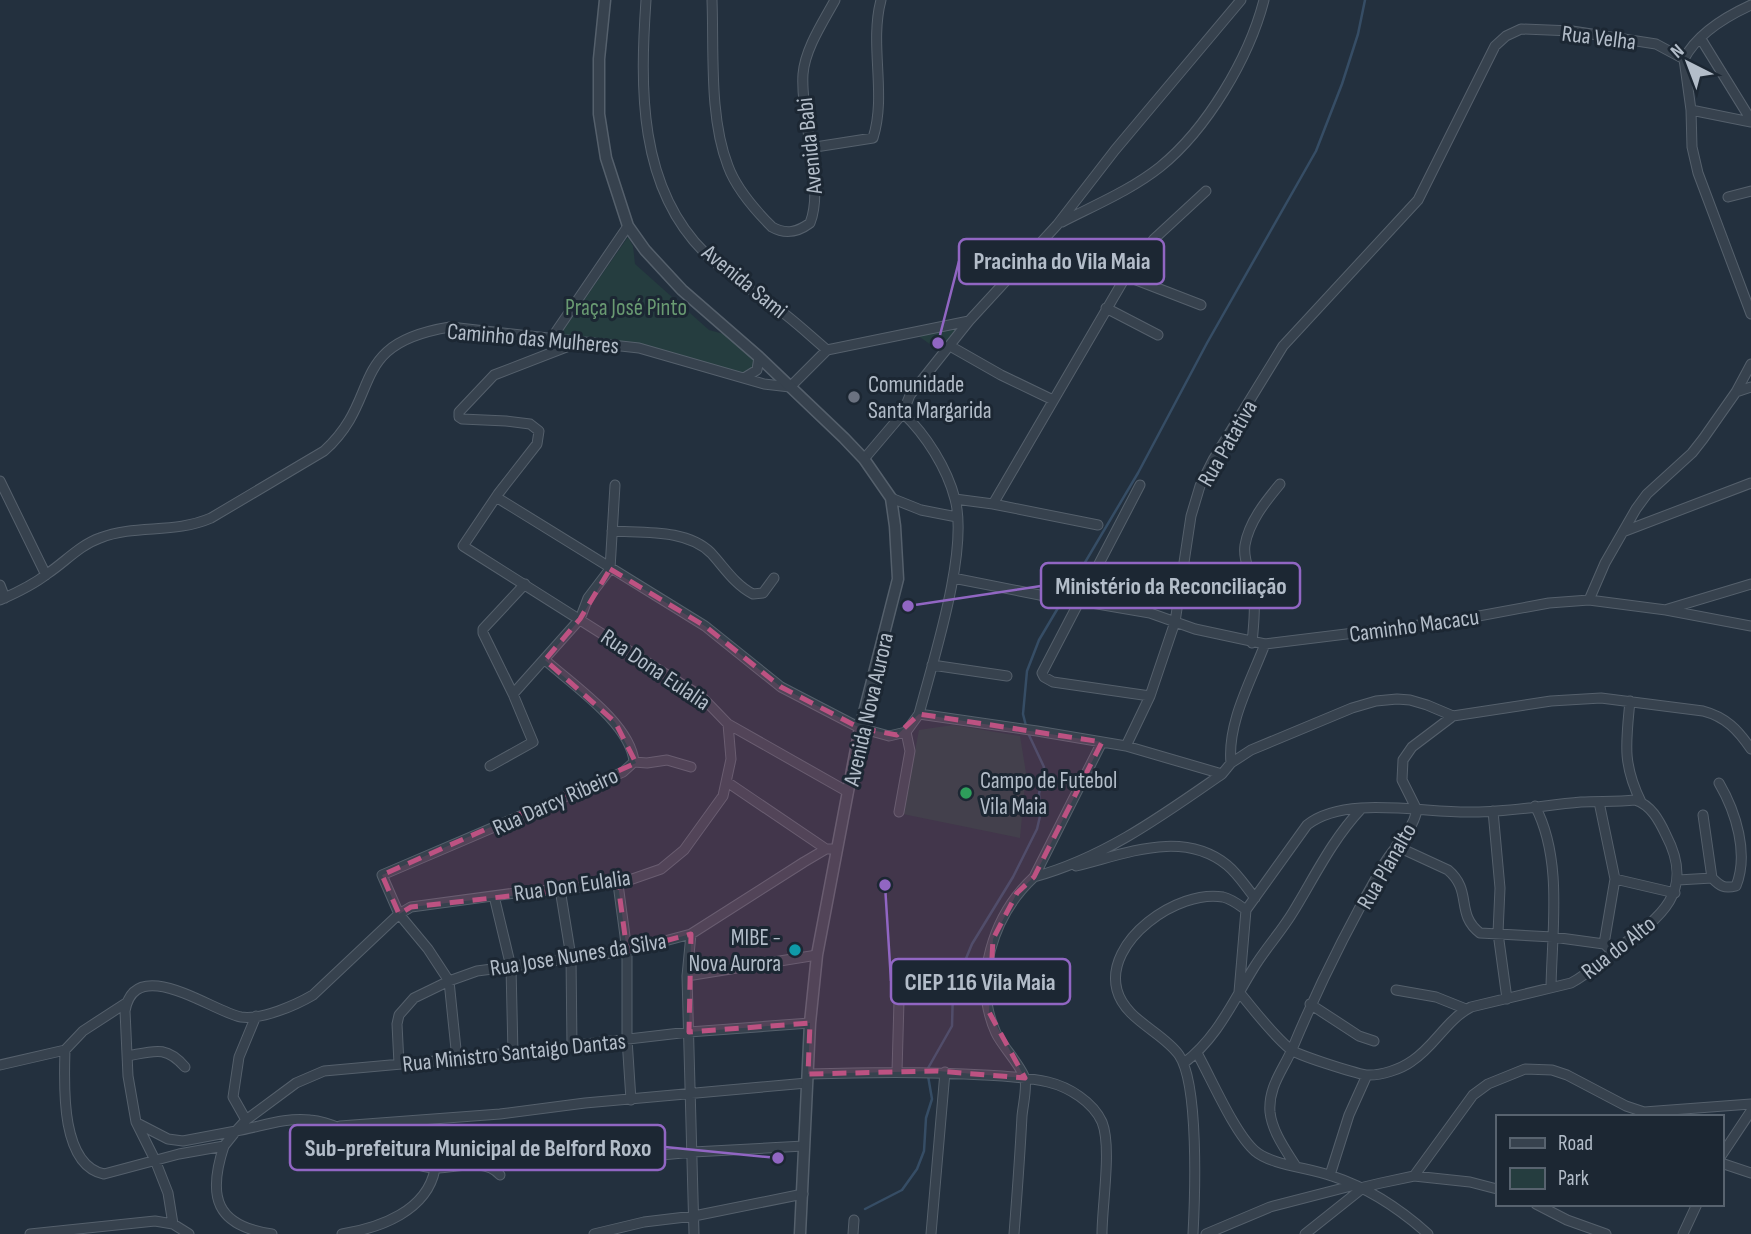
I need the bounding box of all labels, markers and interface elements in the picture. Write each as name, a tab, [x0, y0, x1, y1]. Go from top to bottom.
street label: Rua Velha	[1560, 20, 1638, 56]
north arrow	[1653, 28, 1723, 98]
text: N	[1666, 40, 1689, 63]
street label: Avenida Babi	[791, 96, 829, 196]
street label: Avenida Sami	[695, 238, 793, 325]
callout: Pracinha do Vila Maia	[959, 239, 1164, 284]
text: Pracinha do Vila Maia	[973, 247, 1151, 276]
park label: Praça José Pinto	[565, 294, 687, 322]
street label: Caminho das Mulheres	[446, 318, 620, 360]
place label: Comunidade Santa Margarida	[868, 371, 992, 425]
marker: Comunidade Santa Margarida	[846, 389, 862, 405]
street label: Rua Patativa	[1192, 395, 1264, 492]
callout: Ministério da Reconciliação	[1041, 563, 1300, 608]
text: Ministério da Reconciliação	[1055, 572, 1287, 601]
street label: Caminho Macacu	[1348, 603, 1481, 649]
street label: Rua Dona Eulalia	[595, 623, 716, 717]
street label: Avenida Nova Aurora	[838, 630, 900, 789]
street label: Rua Darcy Ribeiro	[488, 762, 622, 842]
place label: Campo de Futebol Vila Maia	[980, 767, 1117, 821]
marker: Campo de Futebol Vila Maia	[958, 785, 974, 801]
street label: Rua Planalto	[1351, 818, 1423, 915]
street label: Rua Don Eulalia	[512, 864, 632, 908]
street label: Rua do Alto	[1576, 910, 1661, 985]
place label: MIBE - Nova Aurora	[689, 924, 781, 978]
street label: Rua Jose Nunes da Silva	[488, 927, 668, 983]
marker: MIBE - Nova Aurora	[787, 942, 803, 958]
callout: CIEP 116 Vila Maia	[891, 959, 1070, 1004]
text: CIEP 116 Vila Maia	[904, 968, 1056, 997]
street label: Rua Ministro Santaigo Dantas	[401, 1027, 627, 1079]
legend	[1496, 1115, 1723, 1206]
callout: Sub-prefeitura Municipal de Belford Roxo	[290, 1125, 665, 1170]
text: Road	[1558, 1131, 1593, 1156]
text: Sub-prefeitura Municipal de Belford Roxo	[305, 1134, 651, 1163]
text: Park	[1558, 1166, 1589, 1191]

